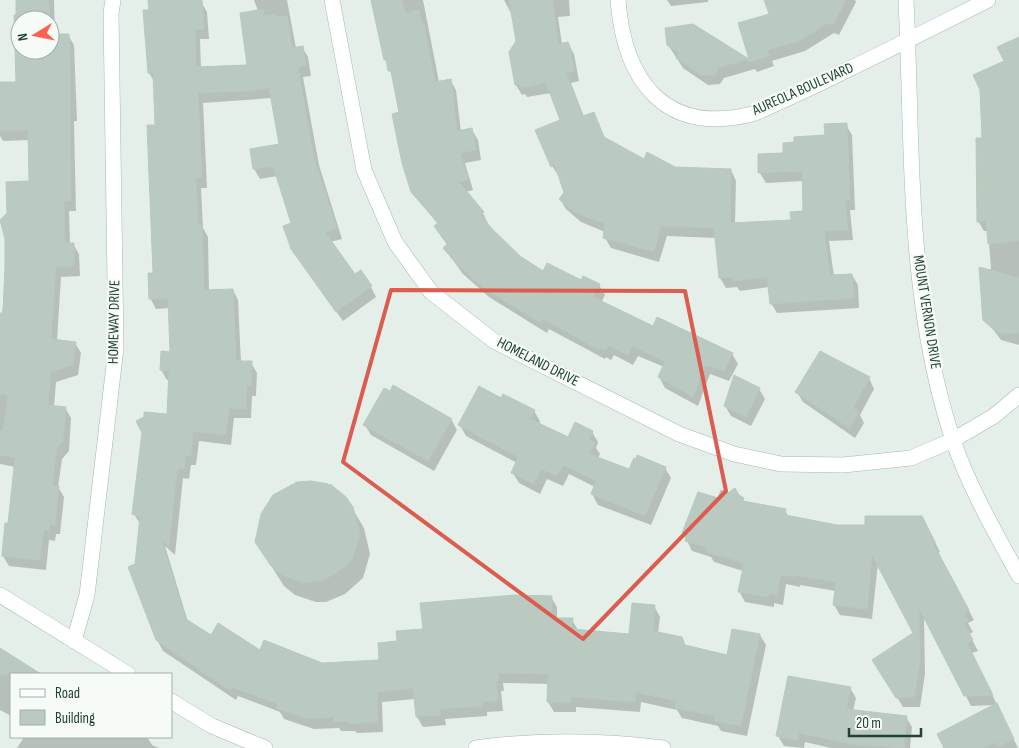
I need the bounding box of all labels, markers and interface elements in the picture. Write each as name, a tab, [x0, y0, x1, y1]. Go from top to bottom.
north arrow	[10, 10, 60, 60]
text: N	[14, 32, 32, 42]
street label: AUREOLA BOULEVARD	[749, 58, 857, 120]
street label: MOUNT VERNON DRIVE	[909, 254, 945, 370]
street label: HOMEWAY DRIVE	[104, 280, 124, 364]
street label: HOMELAND DRIVE	[494, 333, 582, 391]
legend	[10, 673, 172, 738]
text: Road	[55, 684, 80, 703]
scale bar	[849, 706, 922, 738]
text: Building	[55, 709, 95, 728]
text: 20 m	[856, 714, 881, 733]

